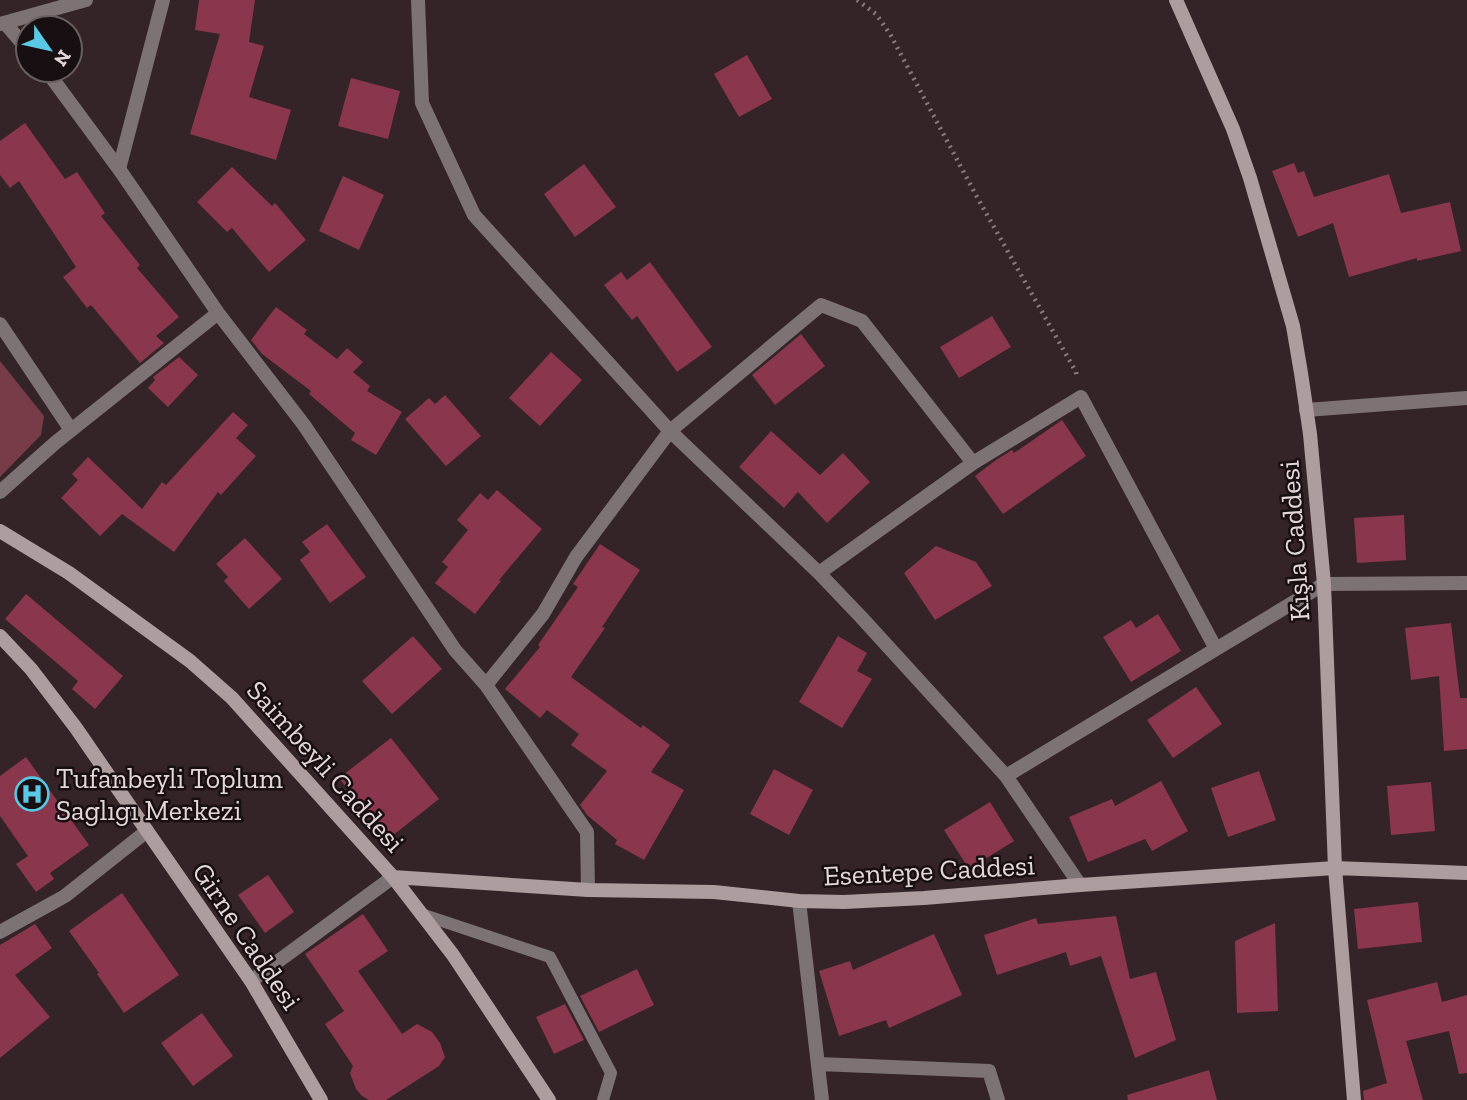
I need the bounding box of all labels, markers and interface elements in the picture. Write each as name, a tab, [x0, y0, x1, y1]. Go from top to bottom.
north arrow	[14, 14, 84, 84]
text: N	[49, 46, 76, 71]
street label: Kışla Caddesi	[1272, 459, 1317, 622]
street label: Saimbeyli Caddesi	[240, 674, 411, 859]
place label: Tufanbeyli Toplum Saglıgı Merkezi	[56, 762, 283, 827]
hospital icon: Tufanbeyli Toplum Saglıgı Merkezi	[13, 775, 51, 813]
street label: Esentepe Caddesi	[822, 848, 1036, 893]
street label: Girne Caddesi	[185, 857, 308, 1016]

